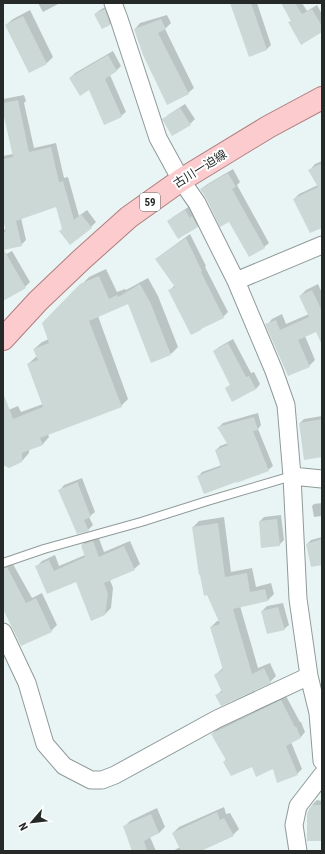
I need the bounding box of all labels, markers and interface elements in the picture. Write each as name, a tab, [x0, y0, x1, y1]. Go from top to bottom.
street label: 古川一迫線	[171, 147, 229, 191]
road number: 59	[140, 193, 160, 211]
north arrow	[12, 802, 52, 842]
text: N	[16, 820, 31, 832]

